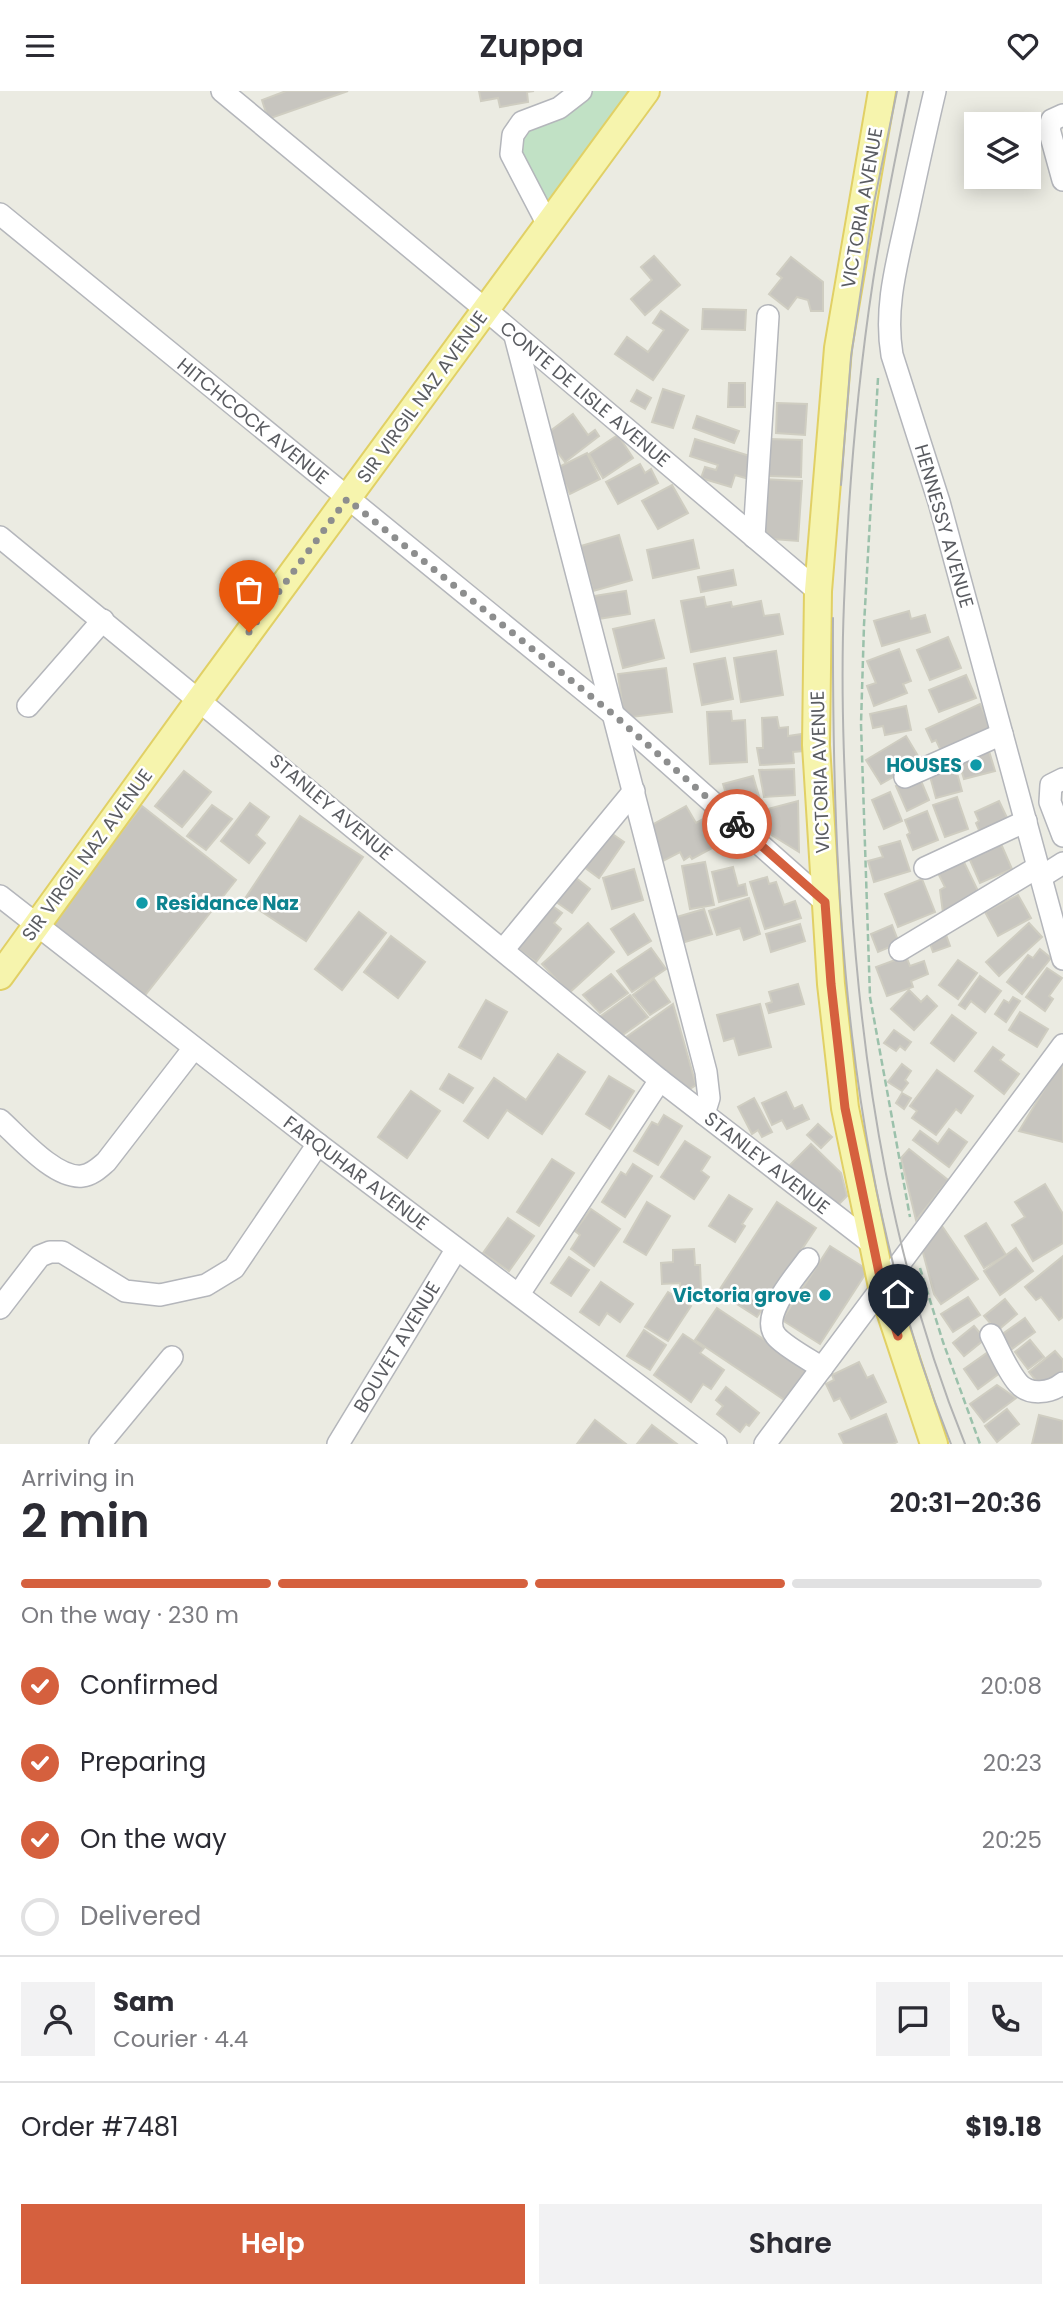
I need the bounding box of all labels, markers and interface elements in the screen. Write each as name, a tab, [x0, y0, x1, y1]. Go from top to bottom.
text: Zuppa	[479, 23, 584, 68]
icon: menu	[21, 27, 59, 65]
icon: heart	[1004, 27, 1042, 65]
map controls	[964, 112, 1041, 189]
button: layers	[964, 112, 1041, 189]
street label: VICTORIA AVENUE	[835, 125, 889, 291]
street label: SIR VIRGIL NAZ AVENUE	[350, 305, 494, 489]
street label: CONTE DE LISLE AVENUE	[494, 315, 676, 473]
street label: HITCHCOCK AVENUE	[171, 351, 335, 491]
street label: HENNESSY AVENUE	[908, 441, 980, 611]
pin	[219, 560, 279, 632]
icon: bag	[230, 571, 268, 609]
street label: VICTORIA AVENUE	[804, 690, 836, 854]
street label: STANLEY AVENUE	[264, 747, 398, 867]
place label: HOUSES	[886, 752, 962, 779]
marker: HOUSES	[968, 757, 984, 773]
street label: SIR VIRGIL NAZ AVENUE	[15, 763, 159, 947]
courier	[702, 789, 772, 859]
icon: bike	[718, 805, 756, 843]
place label: Residance Naz	[156, 890, 299, 917]
marker: Residance Naz	[134, 895, 150, 911]
street label: STANLEY AVENUE	[698, 1105, 836, 1221]
street label: FARQUHAR AVENUE	[278, 1109, 434, 1237]
pin	[868, 1264, 928, 1336]
icon: home	[879, 1275, 917, 1313]
street label: BOUVET AVENUE	[347, 1276, 447, 1418]
place label: Victoria grove	[673, 1282, 811, 1309]
marker: Victoria grove	[817, 1287, 833, 1303]
text: Arriving in	[21, 1462, 135, 1494]
text: 20:31–20:36	[889, 1485, 1042, 1521]
text: 2 min	[21, 1489, 150, 1553]
text: On the way · 230 m	[21, 1599, 239, 1631]
icon: check	[21, 1667, 59, 1705]
text: Confirmed	[80, 1667, 218, 1703]
text: 20:08	[980, 1670, 1042, 1702]
icon: check	[21, 1744, 59, 1782]
text: Preparing	[80, 1744, 206, 1780]
text: 20:23	[983, 1747, 1042, 1779]
icon: check	[21, 1821, 59, 1859]
text: On the way	[80, 1821, 227, 1857]
text: 20:25	[982, 1824, 1042, 1856]
text: Delivered	[80, 1898, 201, 1934]
button: person	[21, 1982, 95, 2056]
button: chat	[876, 1982, 950, 2056]
button: phone	[968, 1982, 1042, 2056]
text: Sam	[113, 1984, 174, 2020]
text: Courier · 4.4	[113, 2023, 248, 2055]
text: Order #7481	[21, 2109, 179, 2145]
text: $19.18	[965, 2109, 1042, 2145]
button: Help	[21, 2204, 525, 2284]
button: Share	[539, 2204, 1042, 2284]

